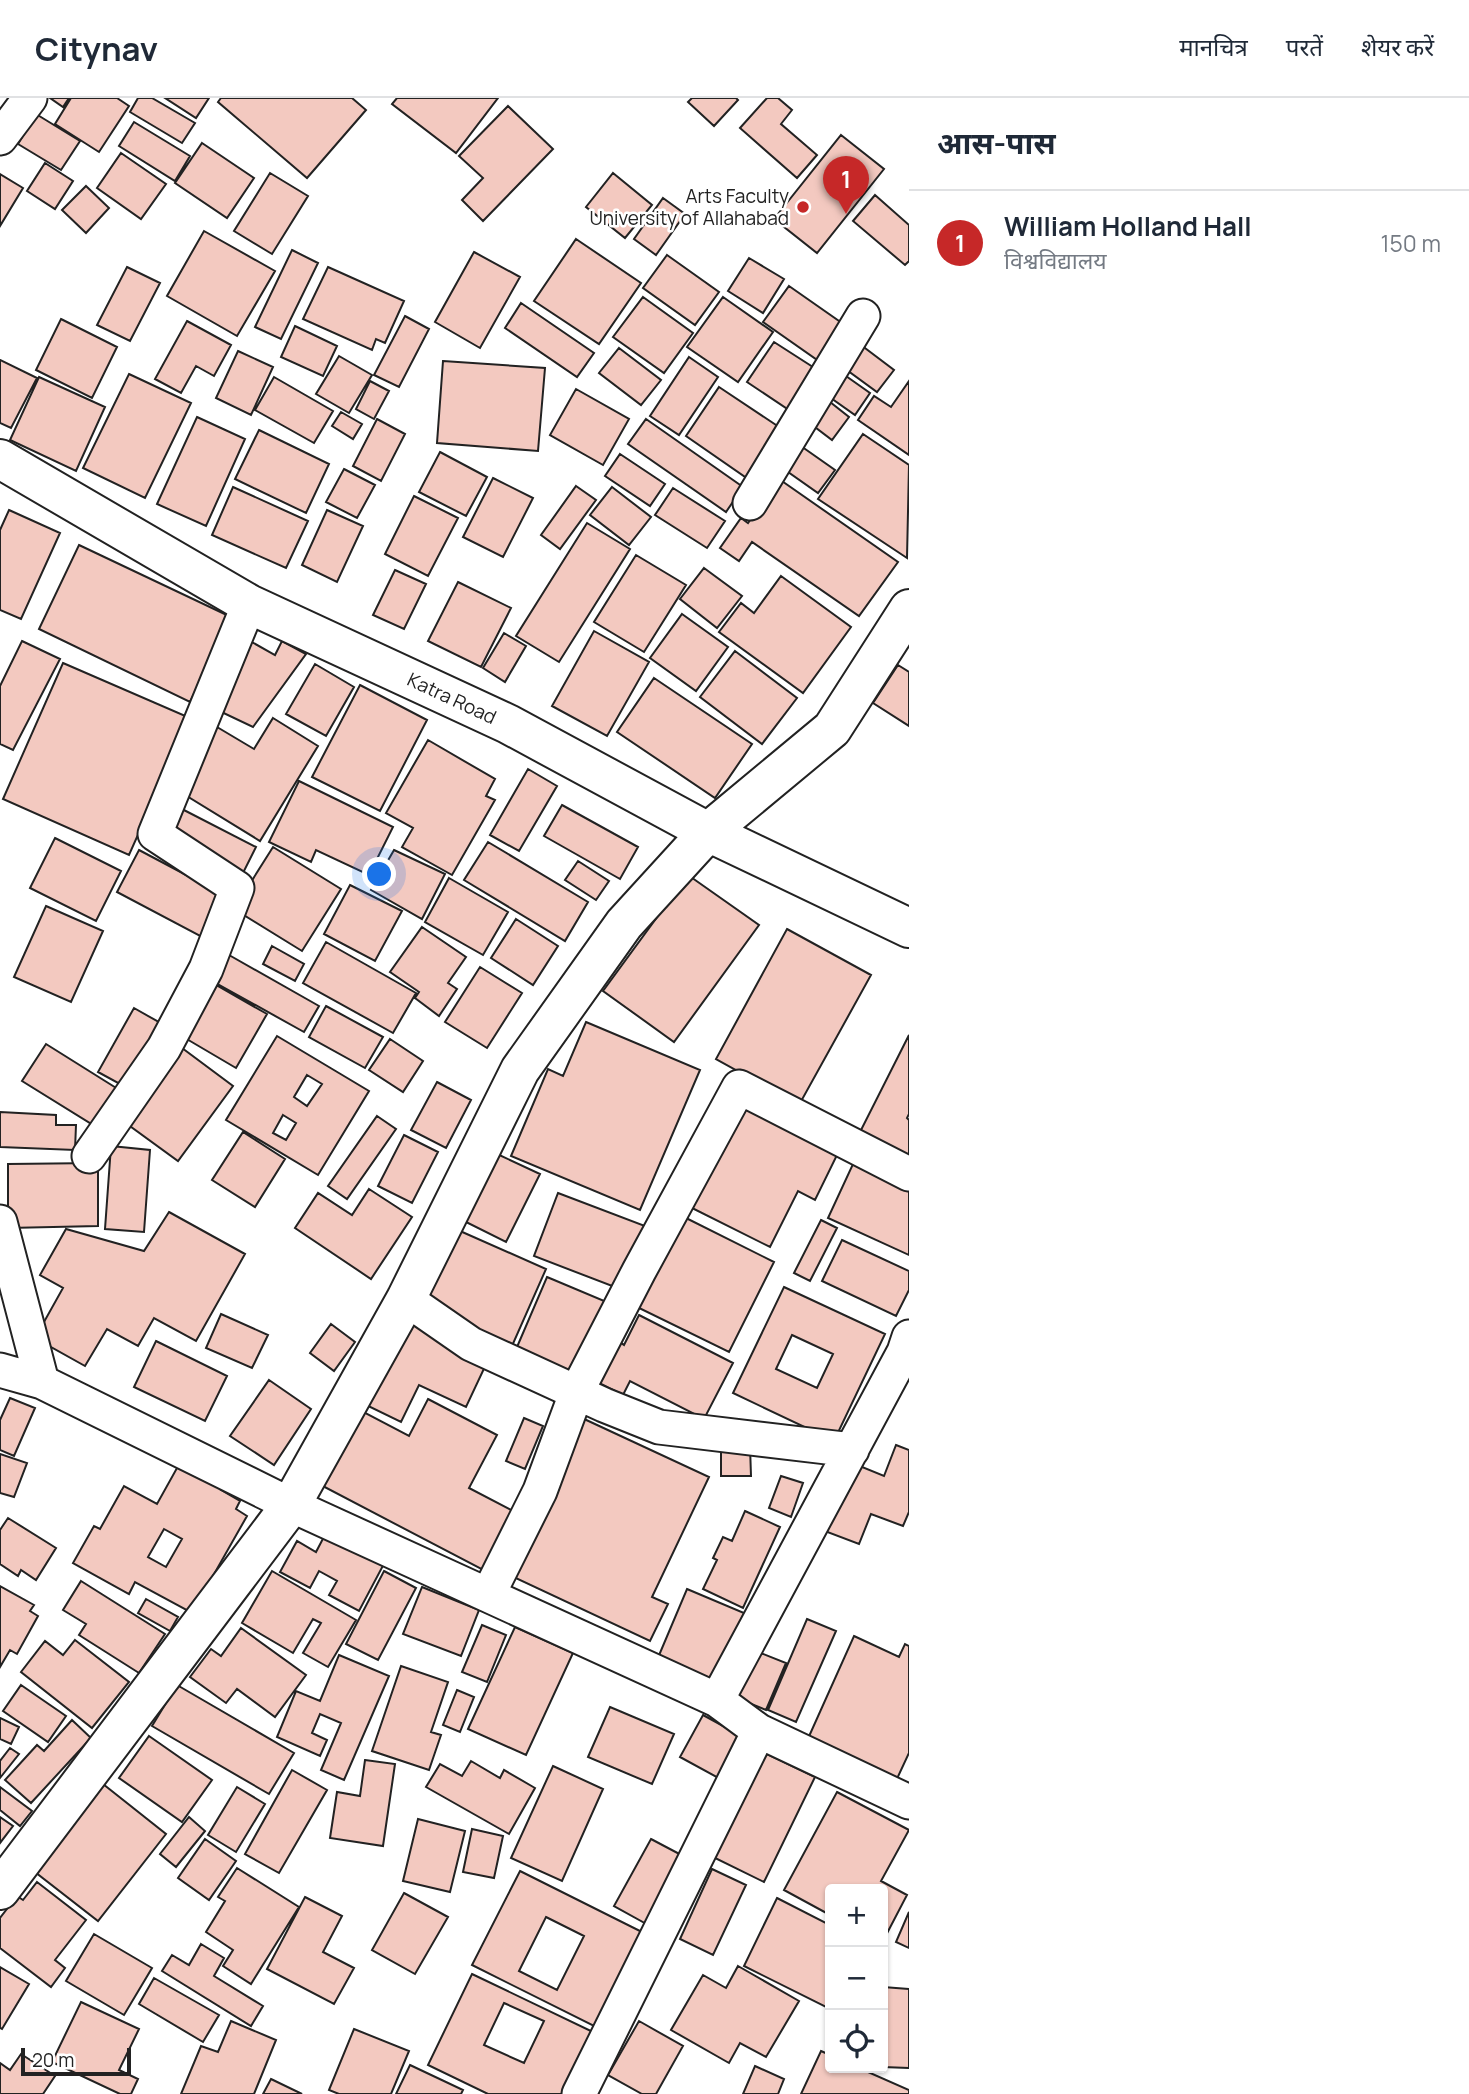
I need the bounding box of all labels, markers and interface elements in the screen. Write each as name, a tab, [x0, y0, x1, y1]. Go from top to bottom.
text: Citynav	[35, 26, 158, 71]
text: मानचित्र	[1179, 30, 1248, 63]
text: परतें	[1286, 30, 1323, 63]
text: शेयर करें	[1361, 30, 1434, 63]
text: आस-पास	[937, 122, 1056, 163]
pin: 1	[823, 156, 869, 214]
place label: Arts Faculty University of Allahabad	[589, 183, 789, 231]
marker: Arts Faculty University of Allahabad	[795, 199, 811, 215]
text: William Holland Hall	[1004, 208, 1252, 244]
text: 1	[955, 227, 965, 259]
text: 150 m	[1381, 227, 1441, 259]
text: विश्वविद्यालय	[1004, 244, 1107, 276]
street label: Katra Road	[403, 666, 501, 730]
your location	[362, 857, 396, 891]
map controls	[825, 1884, 888, 2073]
button: +	[825, 1884, 888, 1947]
button: −	[825, 1947, 888, 2010]
button: locate	[825, 2010, 888, 2073]
scale bar	[21, 2045, 131, 2077]
text: 20 m	[32, 2047, 74, 2073]

